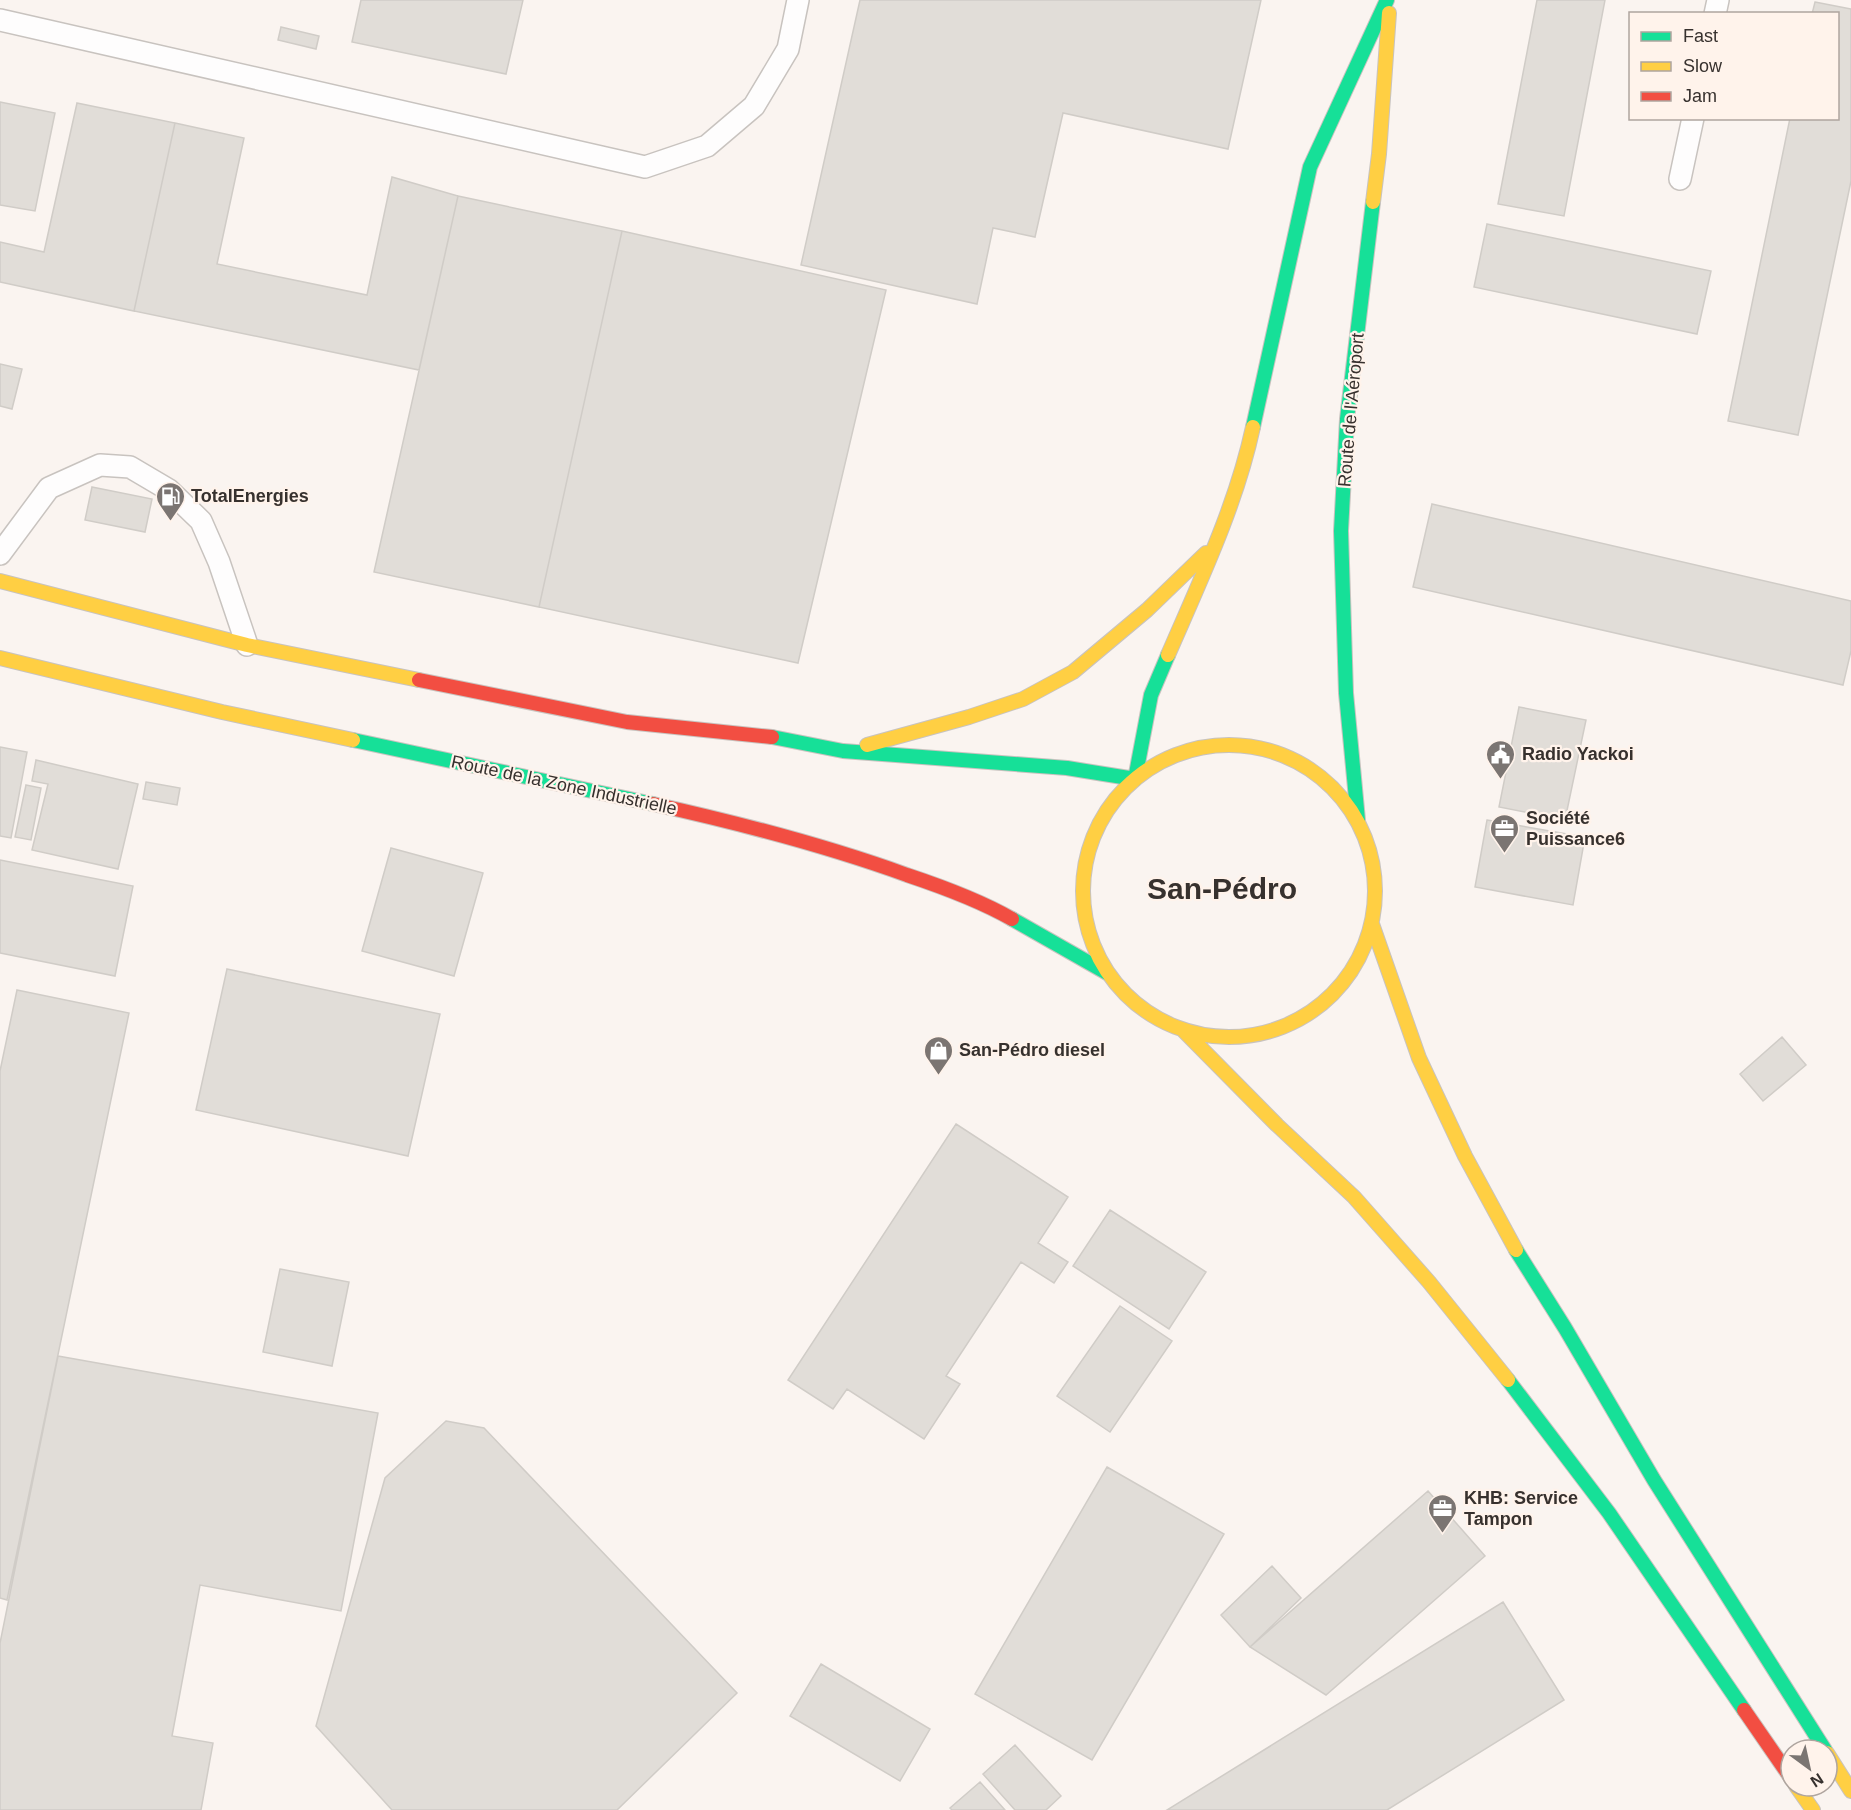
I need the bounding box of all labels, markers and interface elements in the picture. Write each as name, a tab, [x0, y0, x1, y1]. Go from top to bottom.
legend	[1629, 12, 1839, 120]
text: Fast	[1683, 26, 1718, 46]
text: Slow	[1683, 56, 1723, 76]
text: Jam	[1683, 86, 1717, 106]
street label: Route de l'Aéroport	[1334, 332, 1368, 488]
fuel station icon: TotalEnergies	[154, 480, 186, 522]
place label: TotalEnergies	[191, 486, 309, 506]
public building icon: Radio Yackoi	[1485, 738, 1517, 780]
place label: Radio Yackoi	[1522, 744, 1634, 764]
street label: Route de la Zone Industrielle	[449, 751, 679, 819]
place label: Société Puissance6	[1526, 808, 1625, 849]
office icon: Société Puissance6	[1489, 812, 1521, 854]
district label: San-Pédro	[1147, 872, 1297, 905]
shop icon: San-Pédro diesel	[922, 1034, 954, 1076]
place label: San-Pédro diesel	[959, 1040, 1105, 1060]
place label: KHB: Service Tampon	[1464, 1488, 1578, 1529]
office icon: KHB: Service Tampon	[1427, 1492, 1459, 1534]
north arrow	[1779, 1738, 1839, 1798]
text: N	[1807, 1770, 1826, 1790]

